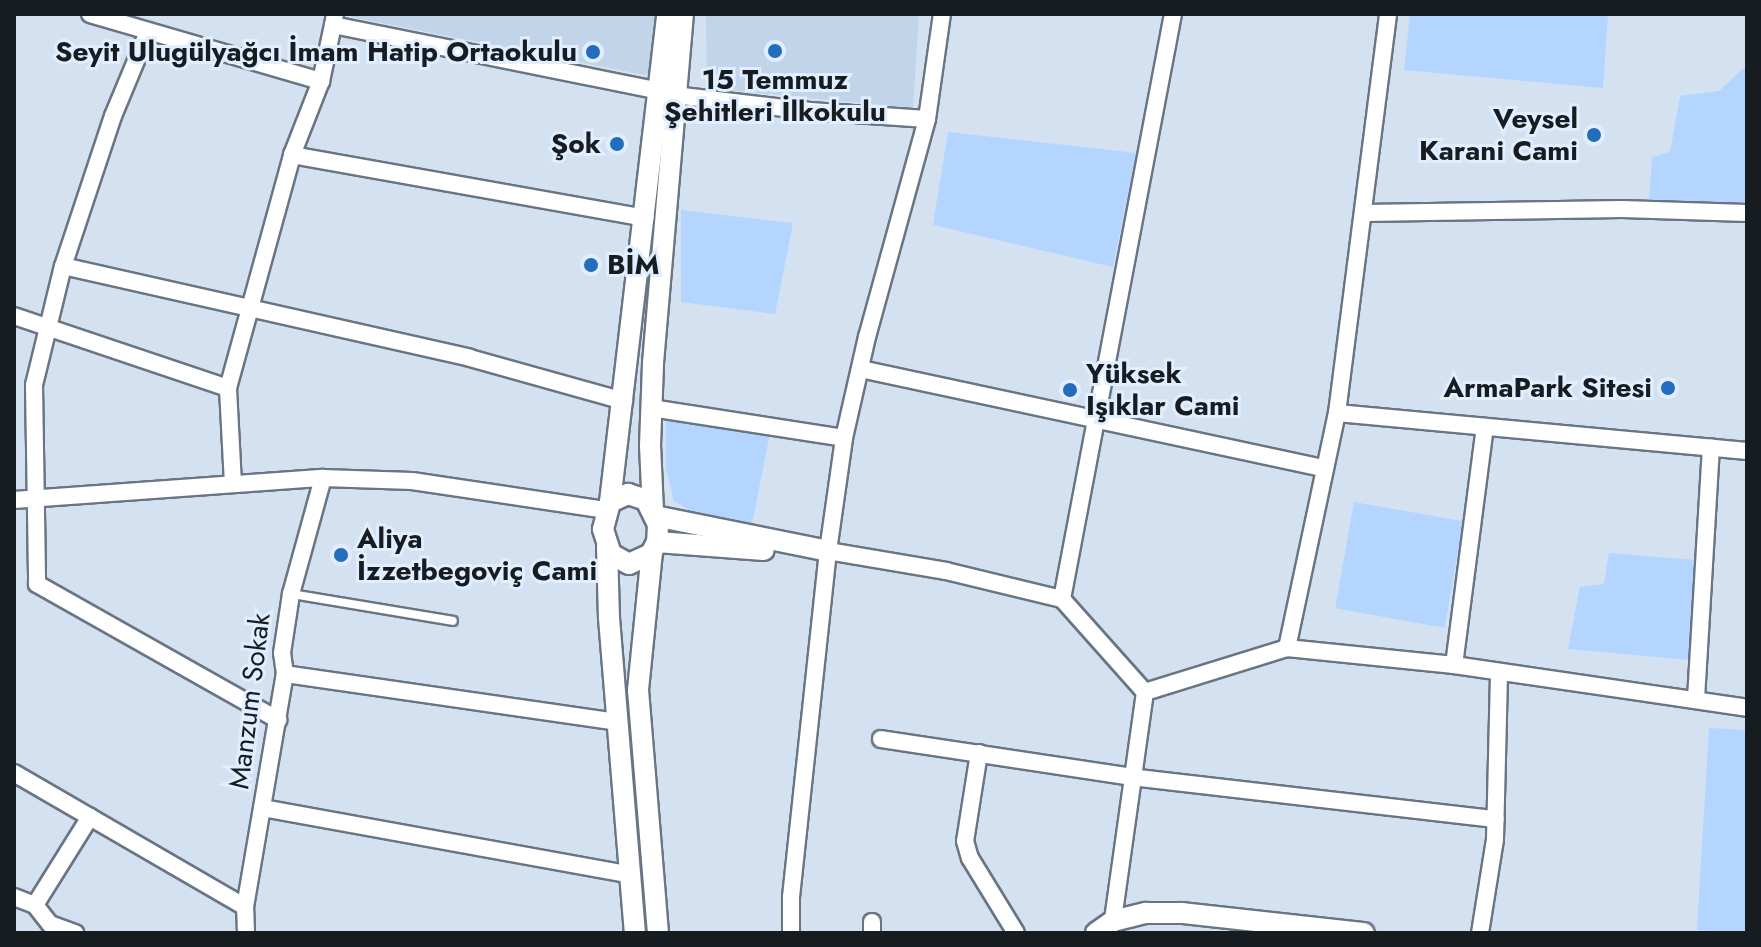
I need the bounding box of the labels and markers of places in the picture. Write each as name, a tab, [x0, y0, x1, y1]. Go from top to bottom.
place label: Seyit Ulugülyağcı İmam Hatip Ortaokulu	[55, 35, 577, 69]
marker: 15 Temmuz Şehitleri İlkokulu	[766, 42, 784, 60]
marker: Seyit Ulugülyağcı İmam Hatip Ortaokulu	[584, 43, 602, 61]
place label: 15 Temmuz Şehitleri İlkokulu	[664, 63, 886, 129]
place label: Veysel Karani Cami	[1419, 102, 1578, 168]
marker: Veysel Karani Cami	[1585, 126, 1603, 144]
place label: Şok	[551, 127, 601, 161]
marker: Şok	[608, 135, 626, 153]
place label: BİM	[607, 248, 659, 282]
marker: BİM	[582, 256, 600, 274]
place label: Yüksek Işıklar Cami	[1086, 357, 1240, 423]
place label: ArmaPark Sitesi	[1443, 371, 1652, 405]
marker: ArmaPark Sitesi	[1659, 379, 1677, 397]
marker: Yüksek Işıklar Cami	[1061, 381, 1079, 399]
place label: Aliya İzzetbegoviç Cami	[357, 522, 597, 588]
marker: Aliya İzzetbegoviç Cami	[332, 546, 350, 564]

